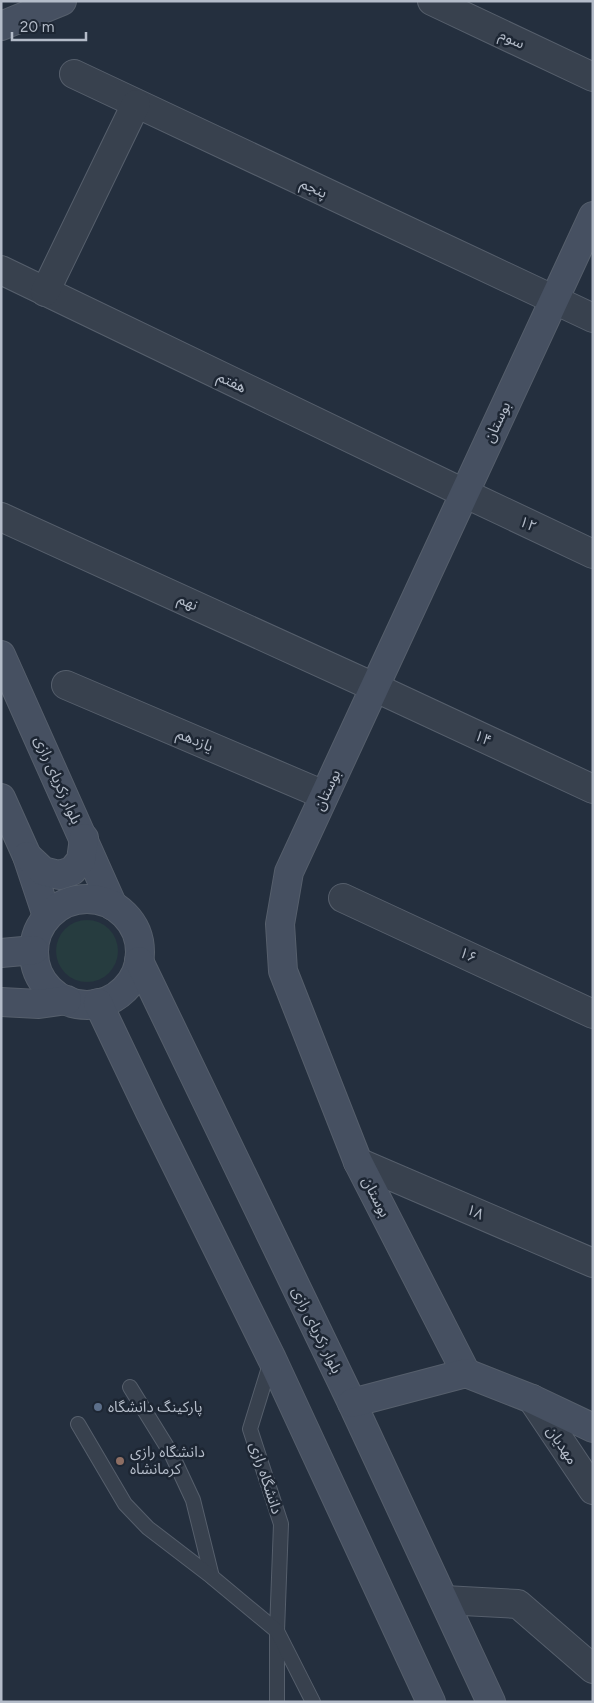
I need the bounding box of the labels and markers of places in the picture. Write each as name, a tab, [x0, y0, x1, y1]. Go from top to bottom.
place label: پارکینگ دانشگاه	[108, 1398, 203, 1417]
marker: پارکینگ دانشگاه	[92, 1401, 104, 1413]
place label: دانشگاه رازی کرمانشاه	[130, 1443, 205, 1478]
marker: دانشگاه رازی کرمانشاه	[114, 1455, 126, 1467]

